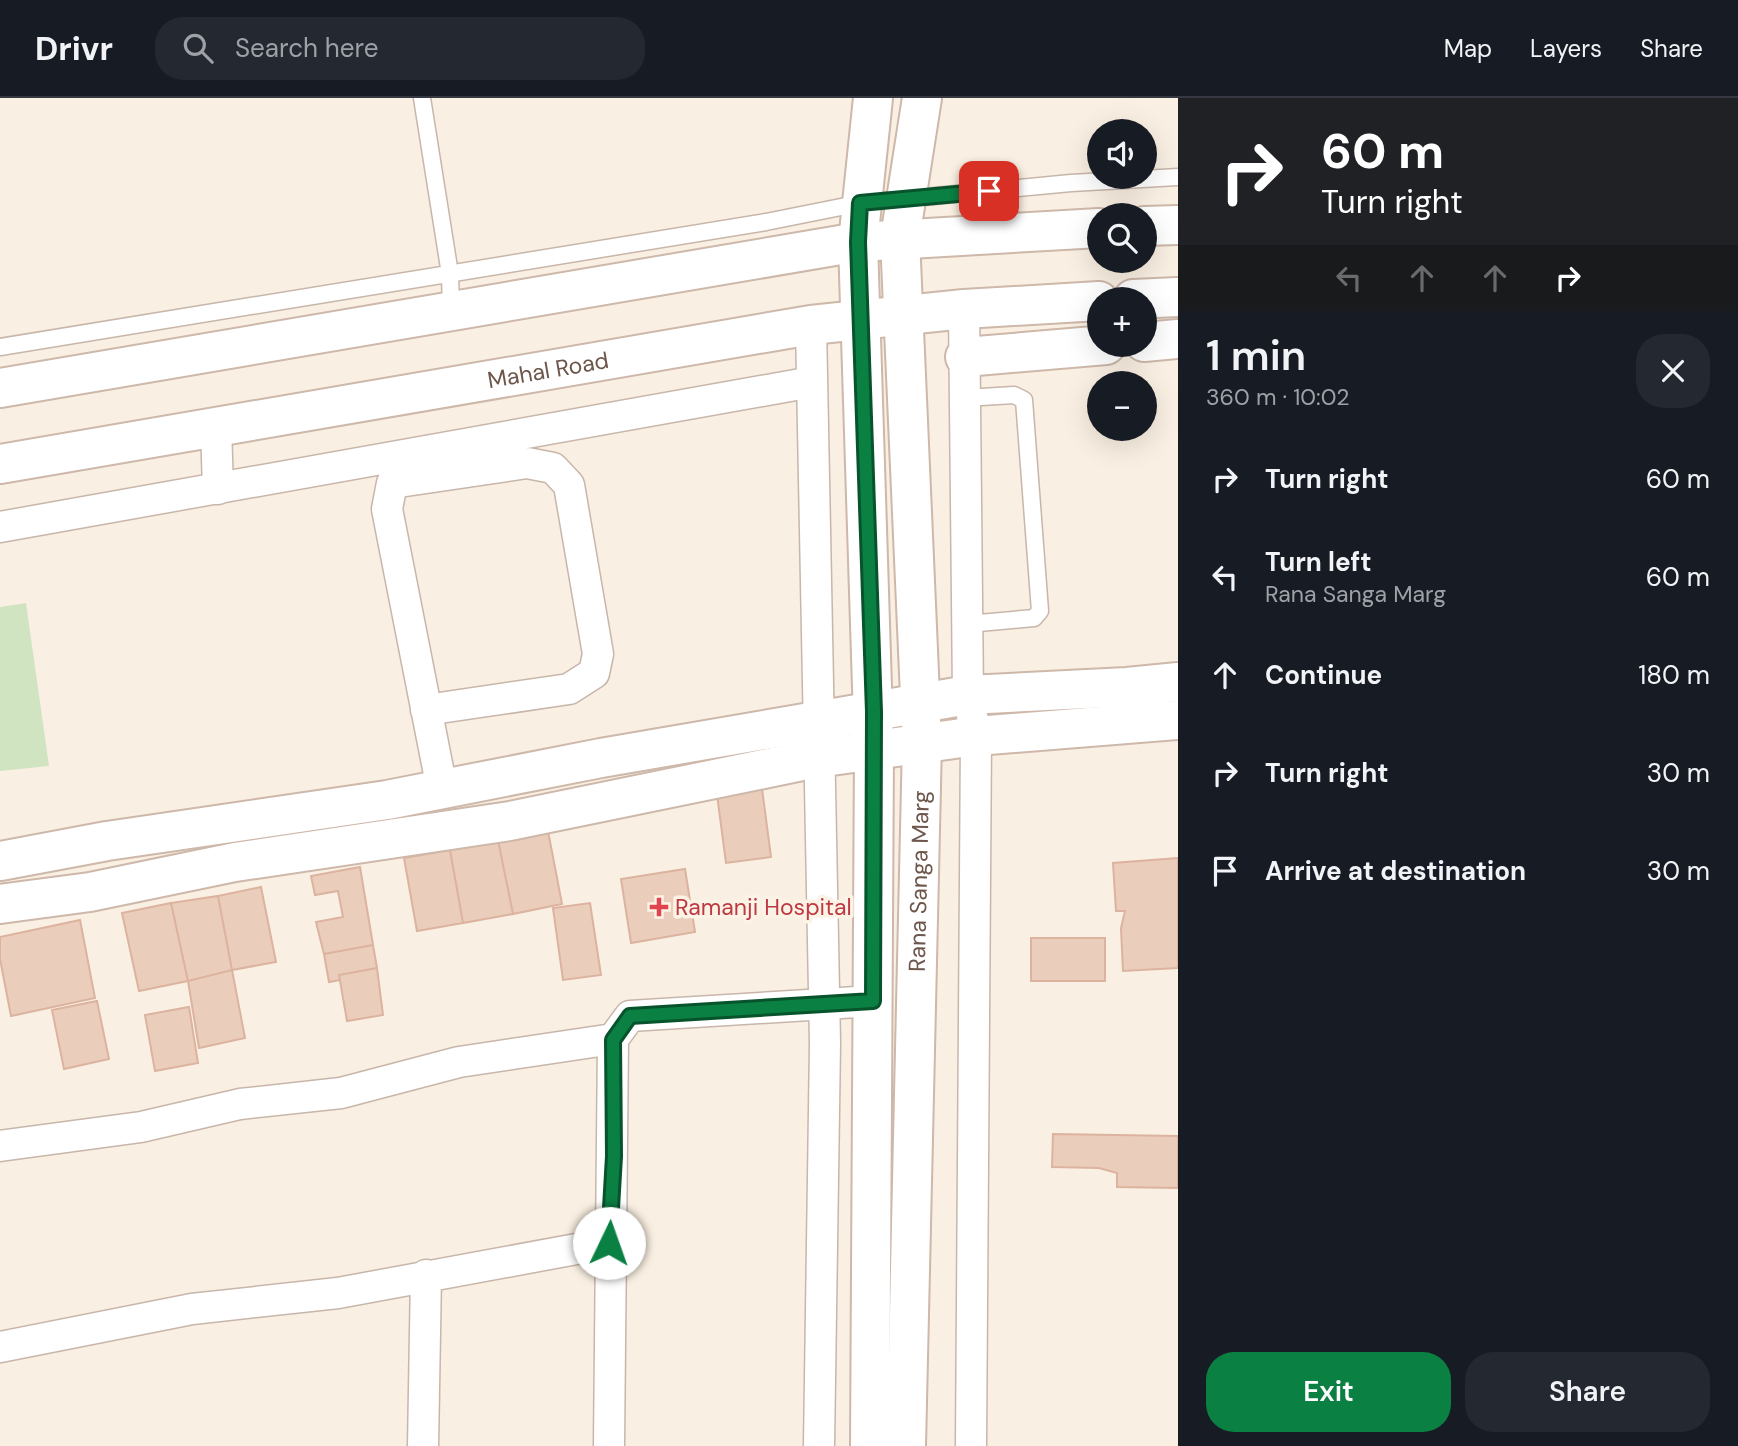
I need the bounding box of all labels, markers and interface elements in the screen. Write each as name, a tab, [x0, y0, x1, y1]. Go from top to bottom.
search box	[155, 17, 645, 80]
text: Drivr	[35, 27, 113, 70]
icon: search	[179, 29, 217, 67]
text: Search here	[235, 31, 378, 65]
text: Map	[1444, 33, 1492, 64]
text: Layers	[1530, 33, 1602, 64]
text: Share	[1640, 33, 1703, 64]
map controls	[1087, 119, 1157, 441]
button: sound	[1087, 119, 1157, 189]
text: 60 m	[1321, 119, 1444, 183]
icon: right	[1206, 126, 1297, 217]
pin	[959, 161, 1019, 221]
icon: arrive	[970, 172, 1008, 210]
text: Turn right	[1321, 181, 1463, 223]
button: search	[1087, 203, 1157, 273]
icon: left	[1330, 259, 1368, 297]
icon: ahead	[1403, 259, 1441, 297]
icon: ahead	[1476, 259, 1514, 297]
icon: right	[1549, 259, 1587, 297]
button: +	[1087, 287, 1157, 357]
text: 1 min	[1206, 328, 1306, 383]
button: close	[1636, 334, 1710, 408]
street label: Mahal Road	[485, 345, 611, 395]
button: −	[1087, 371, 1157, 441]
text: 360 m · 10:02	[1206, 382, 1349, 412]
icon: right	[1206, 460, 1244, 498]
text: Turn right	[1265, 462, 1389, 496]
text: 60 m	[1646, 462, 1710, 496]
text: Turn left	[1265, 545, 1372, 579]
icon: left	[1206, 558, 1244, 596]
text: 60 m	[1646, 560, 1710, 594]
text: Rana Sanga Marg	[1265, 579, 1446, 609]
icon: ahead	[1206, 656, 1244, 694]
text: Continue	[1265, 658, 1382, 692]
text: 180 m	[1638, 658, 1710, 692]
icon: right	[1206, 754, 1244, 792]
text: Turn right	[1265, 756, 1389, 790]
text: 30 m	[1647, 756, 1710, 790]
street label: Rana Sanga Marg	[902, 790, 936, 972]
icon: arrive	[1206, 852, 1244, 890]
text: Arrive at destination	[1265, 854, 1526, 888]
text: 30 m	[1647, 854, 1710, 888]
place label: Ramanji Hospital	[675, 892, 852, 922]
marker: Ramanji Hospital	[649, 897, 669, 917]
position arrow	[572, 1206, 646, 1280]
button: Exit	[1206, 1352, 1451, 1432]
button: Share	[1465, 1352, 1710, 1432]

